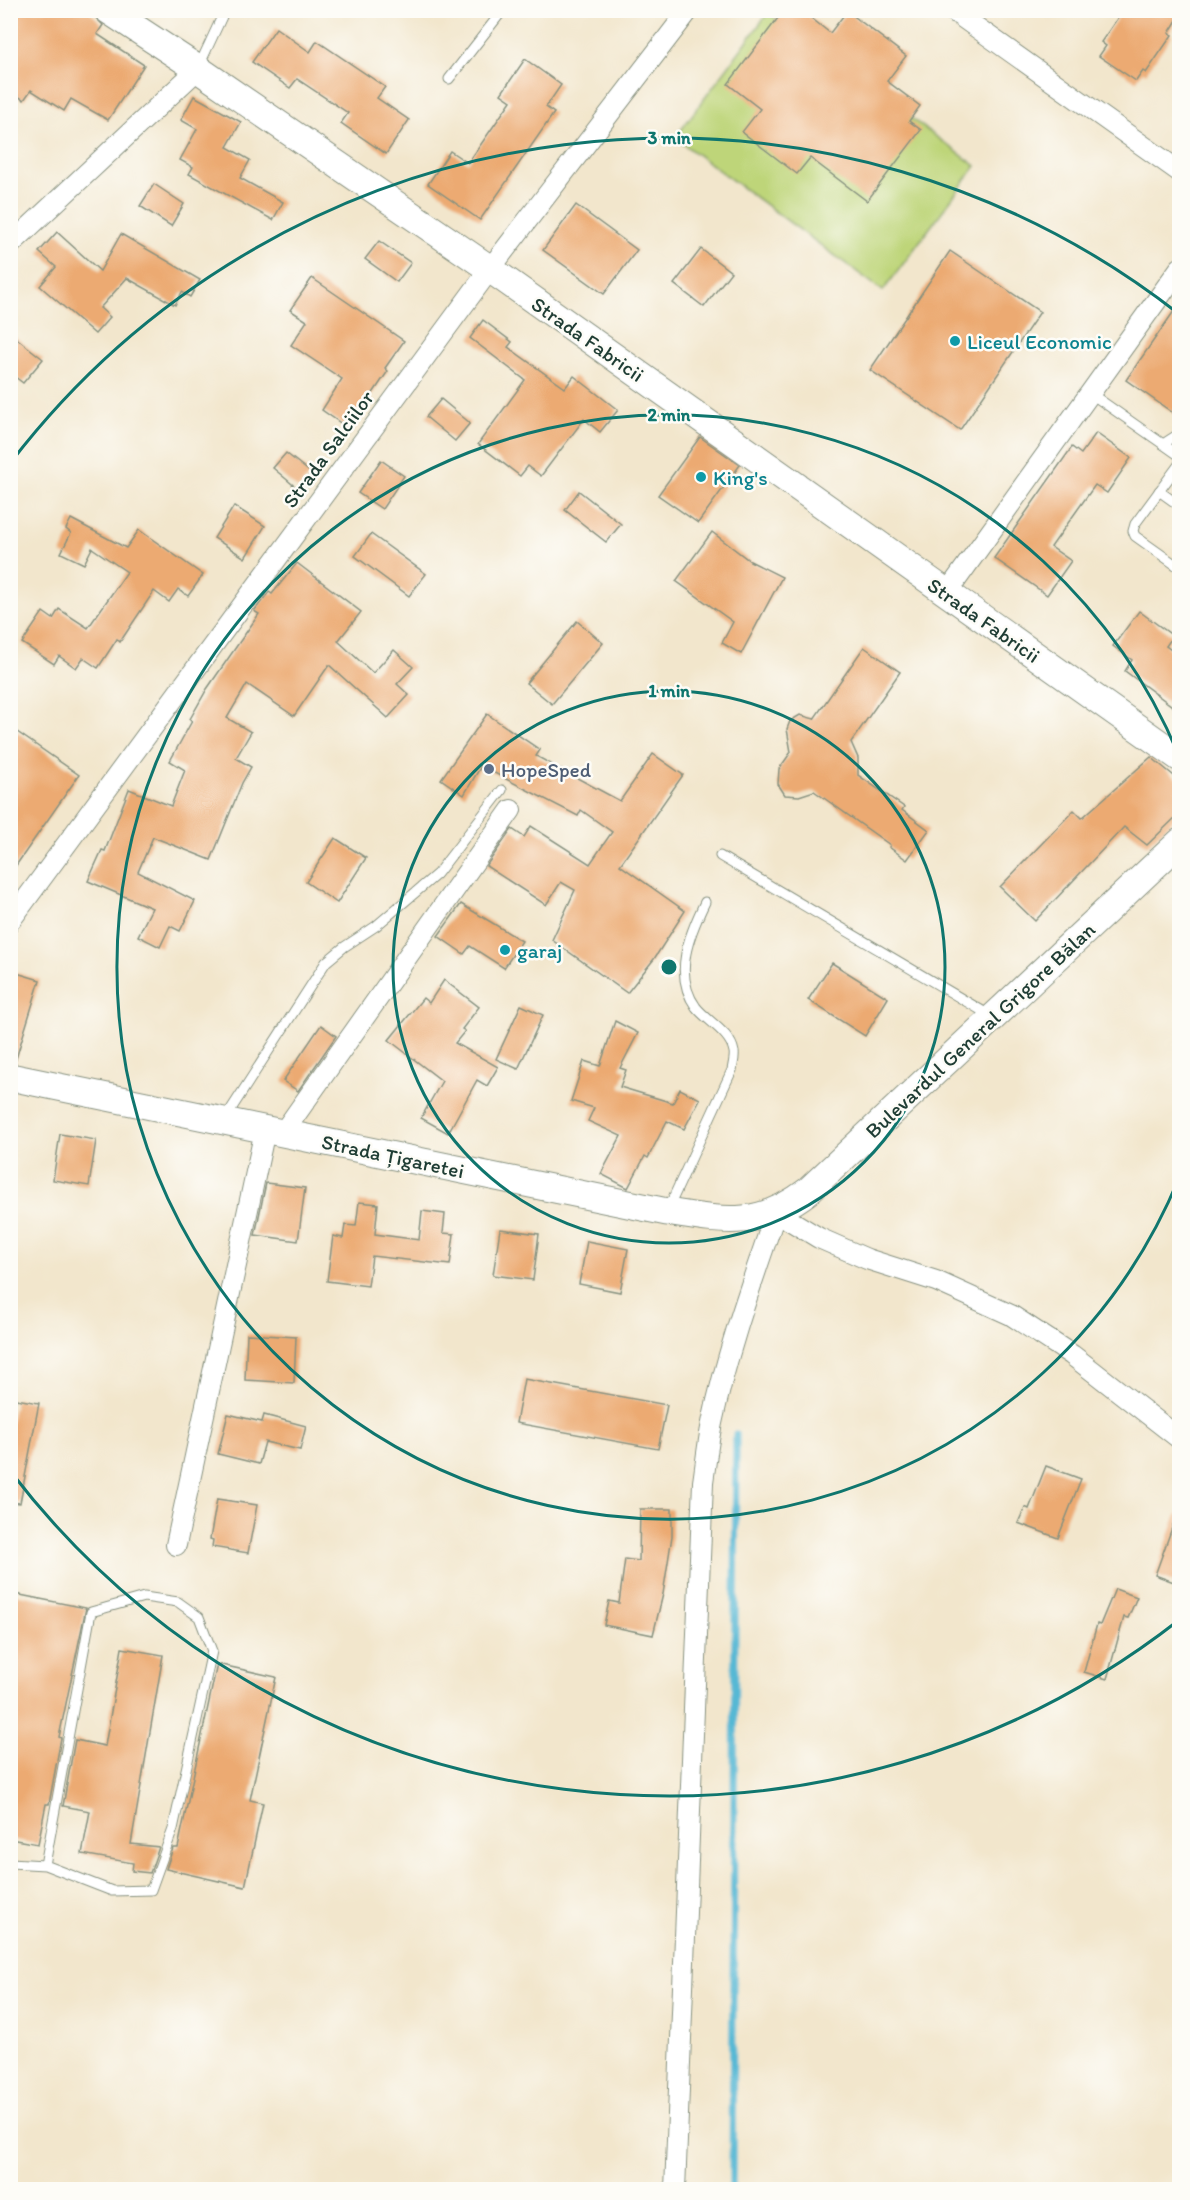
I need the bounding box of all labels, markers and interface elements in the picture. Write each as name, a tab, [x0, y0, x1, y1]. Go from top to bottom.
text: 3 min	[647, 127, 691, 149]
street label: Strada Fabricii	[527, 291, 649, 387]
place label: Liceul Economic	[967, 329, 1112, 354]
marker: Liceul Economic	[948, 334, 962, 348]
street label: Strada Salciilor	[277, 385, 379, 513]
text: 2 min	[648, 404, 691, 426]
place label: King's	[713, 465, 768, 490]
marker: King's	[694, 470, 708, 484]
street label: Strada Fabricii	[923, 572, 1045, 668]
text: 1 min	[648, 680, 690, 702]
place label: HopeSped	[501, 757, 592, 782]
marker: HopeSped	[482, 762, 496, 776]
street label: Bulevardul General Grigore Bălan	[860, 917, 1100, 1143]
place label: garaj	[517, 938, 562, 963]
marker: garaj	[498, 943, 512, 957]
centre of rings	[659, 957, 679, 977]
street label: Strada Țigaretei	[319, 1129, 467, 1183]

